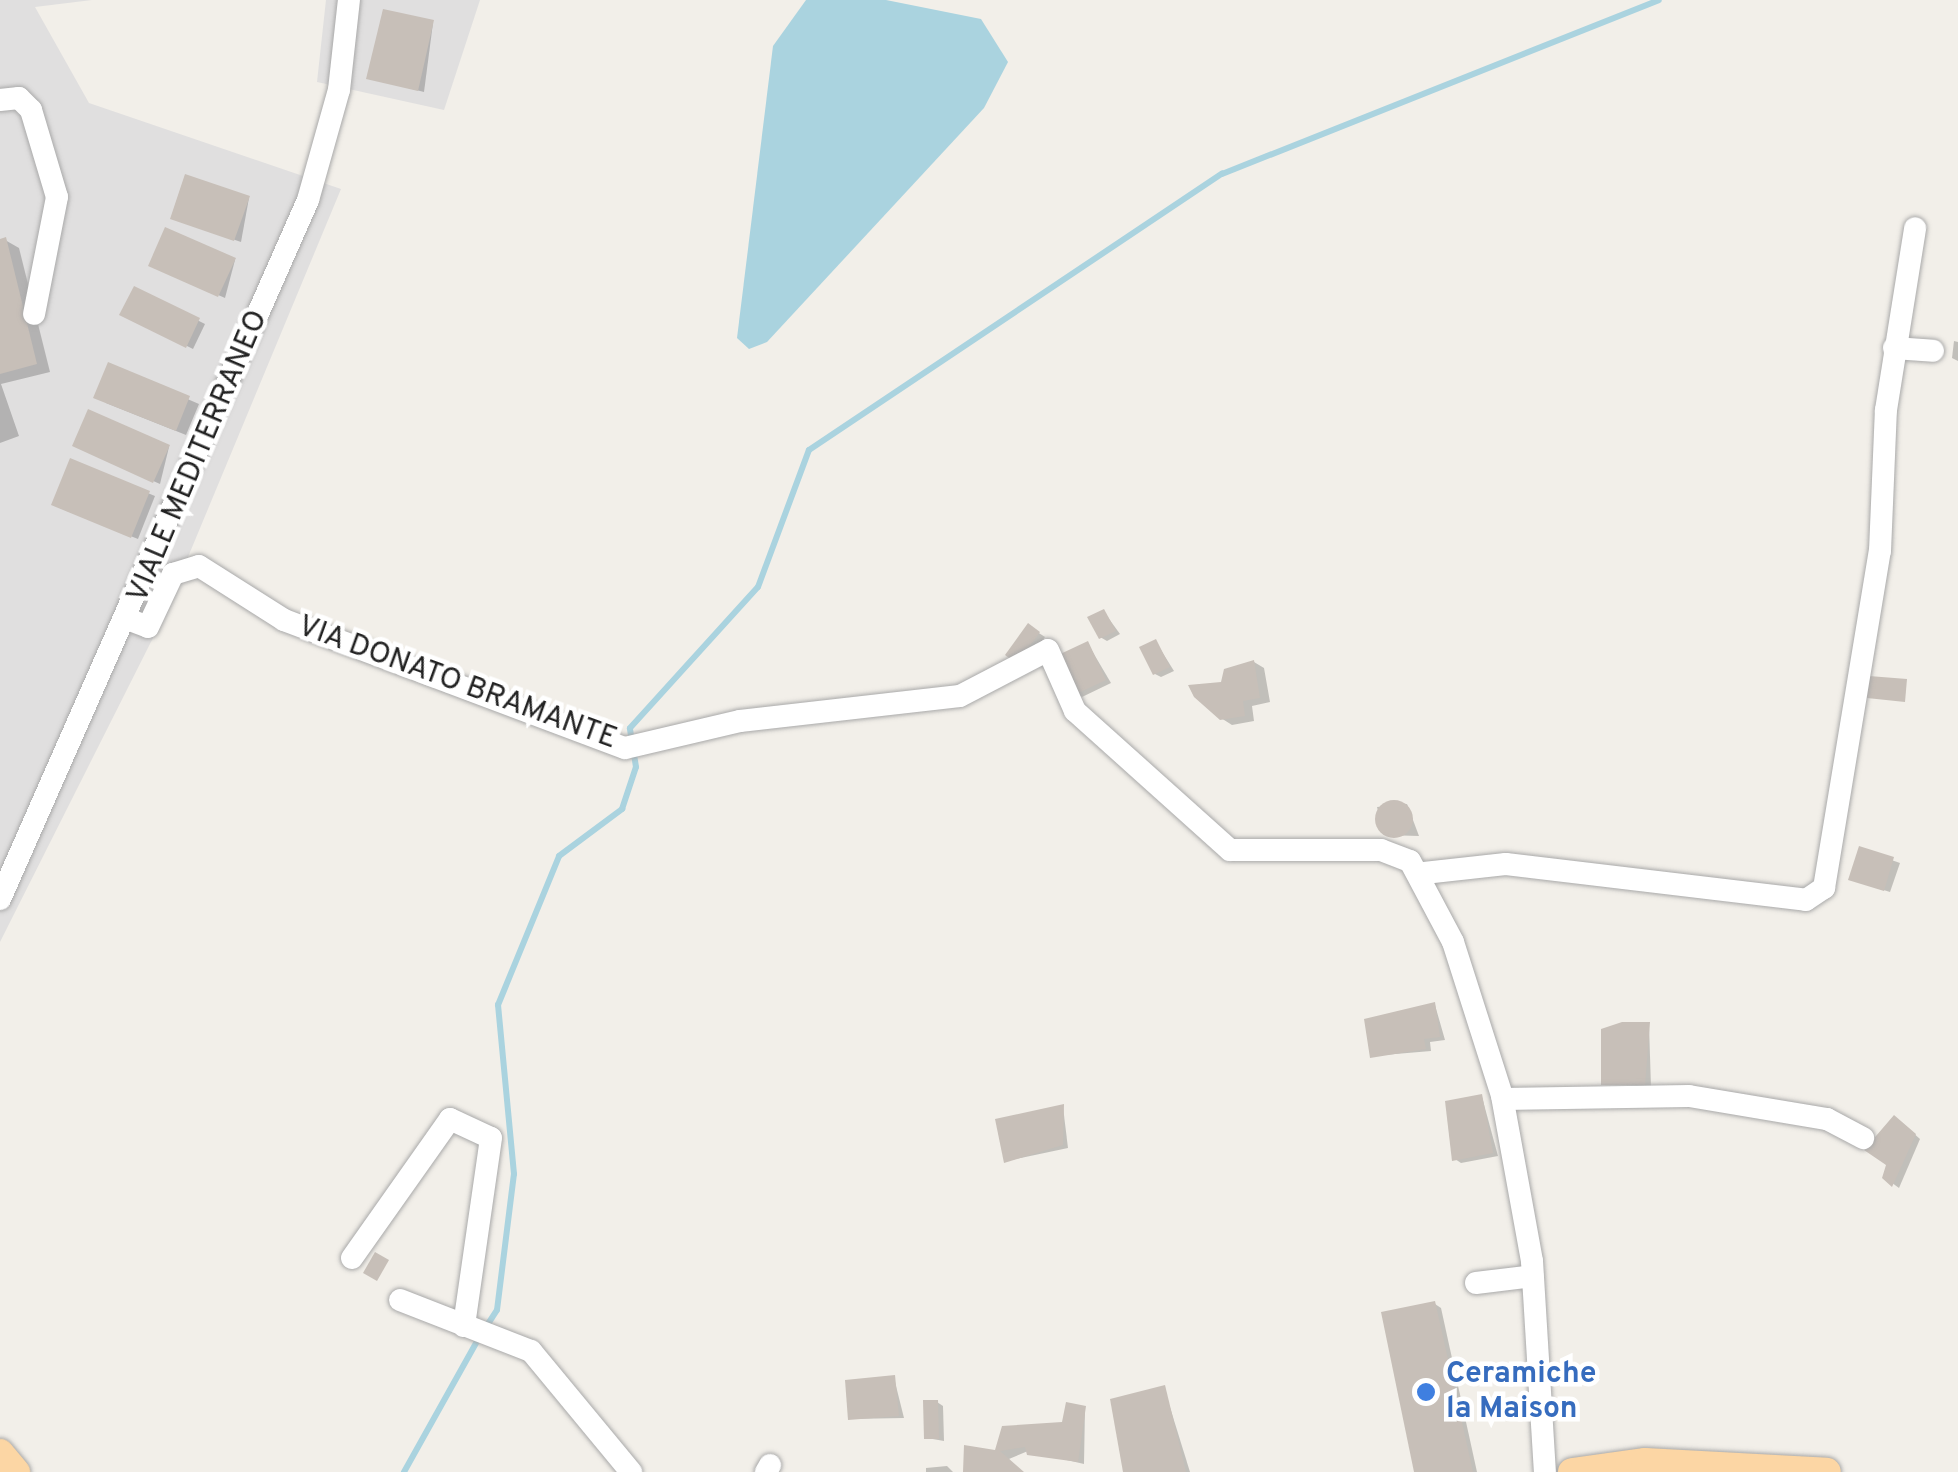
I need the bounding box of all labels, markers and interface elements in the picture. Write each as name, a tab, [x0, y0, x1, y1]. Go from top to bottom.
street label: VIALE MEDITERRANEO	[121, 305, 277, 609]
street label: VIA DONATO BRAMANTE	[292, 609, 622, 759]
place label: Ceramiche la Maison	[1446, 1357, 1597, 1428]
marker: Ceramiche la Maison	[1415, 1381, 1437, 1403]

